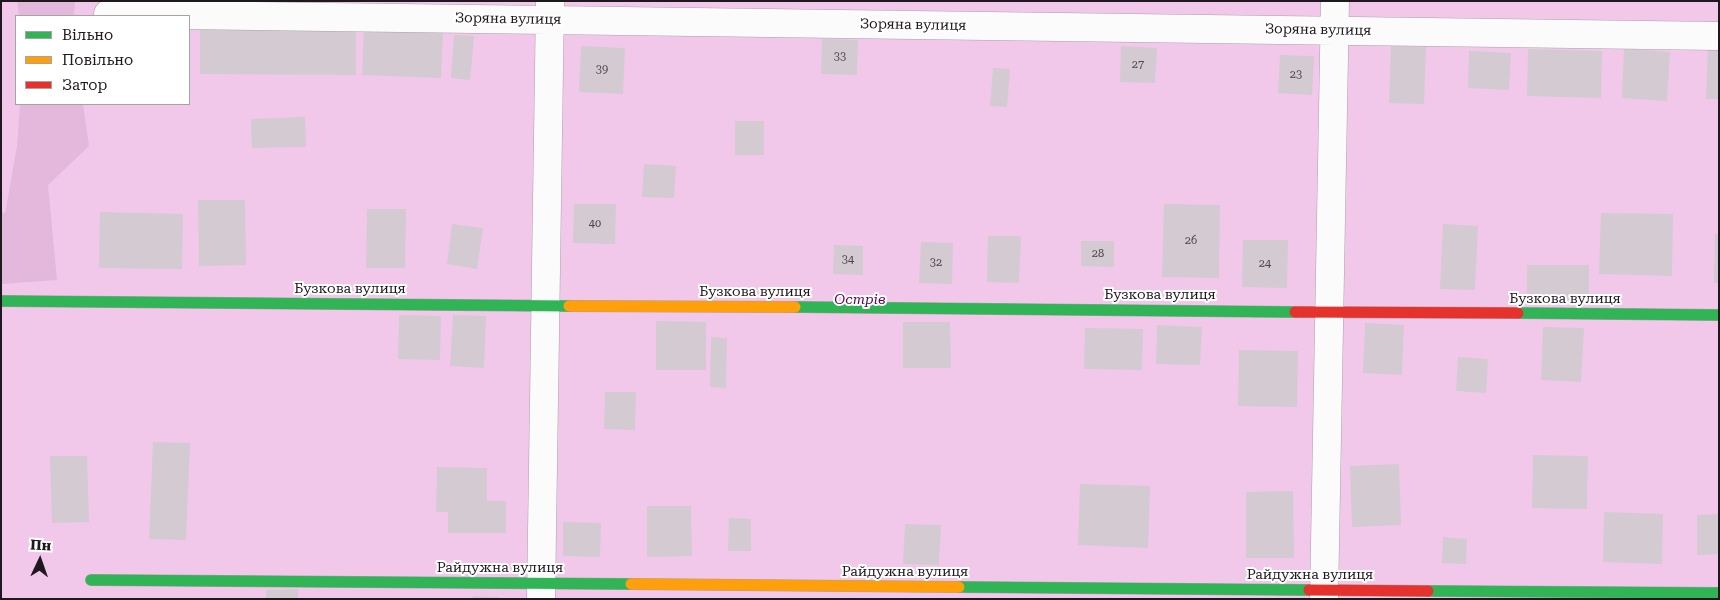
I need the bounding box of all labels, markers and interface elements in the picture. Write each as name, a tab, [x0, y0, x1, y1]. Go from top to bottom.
street label: Зоряна вулиця	[455, 10, 561, 28]
legend	[15, 15, 190, 105]
street label: Зоряна вулиця	[860, 16, 966, 34]
street label: Зоряна вулиця	[1265, 21, 1371, 39]
text: Вільно	[62, 26, 113, 44]
house number: 33	[834, 50, 846, 64]
text: Повільно	[62, 51, 133, 69]
house number: 27	[1132, 58, 1144, 72]
house number: 39	[596, 63, 608, 77]
house number: 23	[1290, 68, 1302, 82]
text: Затор	[62, 76, 107, 94]
house number: 40	[589, 217, 601, 231]
house number: 26	[1185, 234, 1197, 248]
house number: 28	[1092, 247, 1104, 261]
house number: 34	[842, 253, 854, 267]
house number: 32	[930, 256, 942, 270]
house number: 24	[1259, 257, 1271, 271]
street label: Бузкова вулиця	[294, 281, 406, 297]
street label: Бузкова вулиця	[699, 284, 811, 300]
street label: Бузкова вулиця	[1104, 287, 1216, 303]
street label: Бузкова вулиця	[1509, 291, 1621, 307]
park label: Острів	[834, 292, 886, 308]
north arrow	[15, 535, 65, 585]
text: Пн	[30, 536, 52, 554]
street label: Райдужна вулиця	[437, 560, 563, 576]
street label: Райдужна вулиця	[842, 564, 968, 580]
street label: Райдужна вулиця	[1247, 567, 1373, 583]

